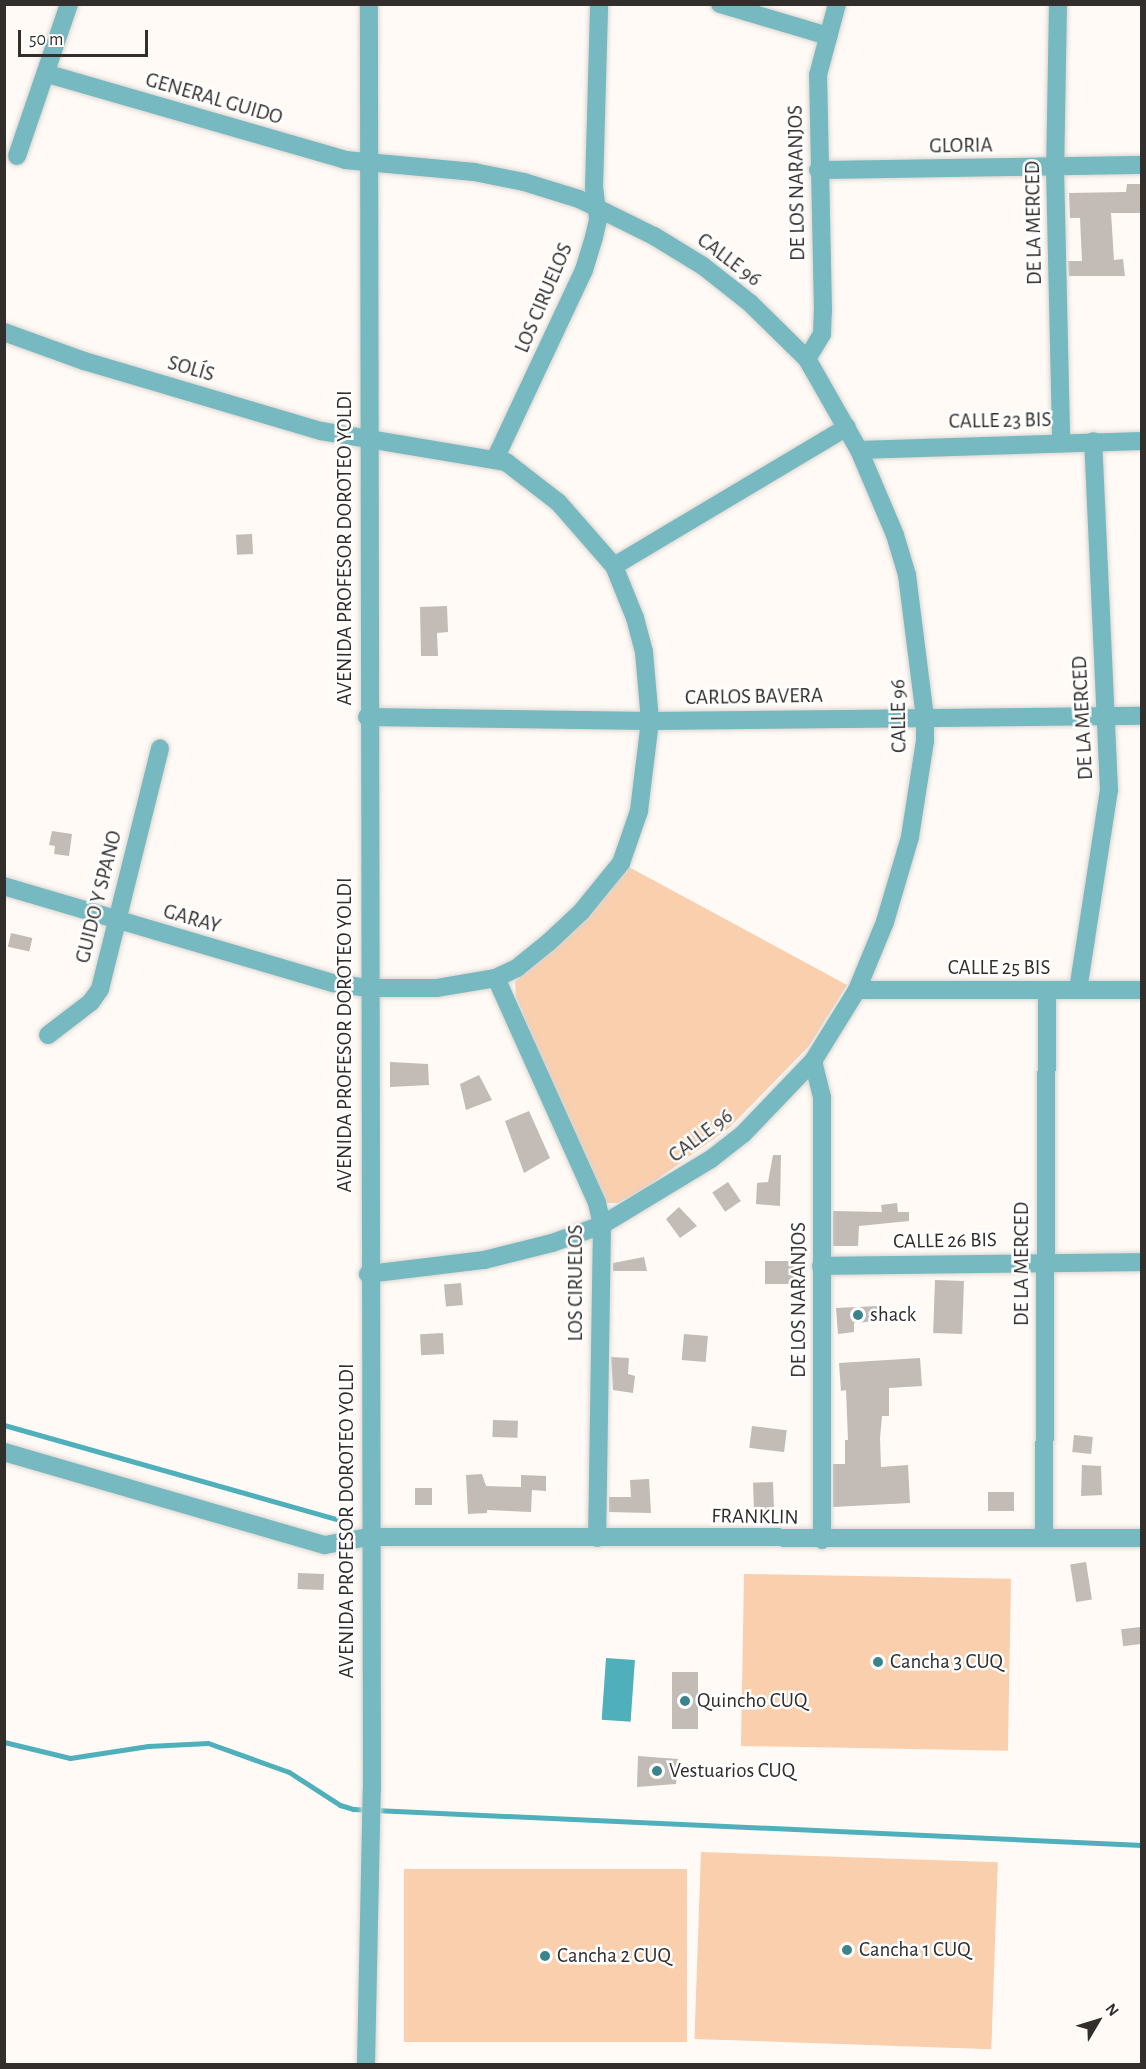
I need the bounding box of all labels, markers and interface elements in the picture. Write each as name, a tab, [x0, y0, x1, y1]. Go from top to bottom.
scale bar	[21, 18, 152, 56]
text: 50 m	[29, 31, 63, 49]
street label: GENERAL GUIDO	[143, 67, 285, 131]
street label: DE LOS NARANJOS	[783, 105, 811, 261]
street label: GLORIA	[929, 133, 993, 159]
street label: DE LA MERCED	[1020, 161, 1048, 285]
street label: CALLE 96	[692, 228, 766, 292]
street label: LOS CIRUELOS	[510, 239, 578, 357]
street label: SOLÍS	[165, 350, 217, 388]
street label: AVENIDA PROFESOR DOROTEO YOLDI	[332, 390, 358, 706]
street label: CALLE 23 BIS	[948, 408, 1052, 434]
street label: DE LA MERCED	[1067, 655, 1099, 781]
street label: CALLE 96	[886, 679, 912, 753]
street label: CARLOS BAVERA	[685, 683, 823, 711]
street label: GUIDO Y SPANO	[70, 828, 128, 966]
street label: AVENIDA PROFESOR DOROTEO YOLDI	[332, 877, 358, 1193]
street label: GARAY	[160, 899, 224, 939]
street label: CALLE 25 BIS	[948, 955, 1050, 981]
street label: CALLE 96	[664, 1104, 738, 1168]
street label: DE LA MERCED	[1009, 1202, 1035, 1326]
street label: DE LOS NARANJOS	[786, 1222, 812, 1378]
street label: LOS CIRUELOS	[563, 1224, 589, 1342]
street label: CALLE 26 BIS	[893, 1227, 997, 1255]
place label: shack	[870, 1302, 916, 1328]
marker: shack	[851, 1308, 865, 1322]
street label: AVENIDA PROFESOR DOROTEO YOLDI	[334, 1363, 360, 1679]
street label: FRANKLIN	[711, 1504, 799, 1530]
place label: Cancha 3 CUQ	[890, 1649, 1003, 1675]
marker: Cancha 3 CUQ	[871, 1655, 885, 1669]
place label: Quincho CUQ	[697, 1688, 807, 1714]
marker: Quincho CUQ	[678, 1694, 692, 1708]
place label: Vestuarios CUQ	[669, 1758, 795, 1784]
marker: Vestuarios CUQ	[650, 1764, 664, 1778]
place label: Cancha 1 CUQ	[859, 1937, 971, 1963]
place label: Cancha 2 CUQ	[557, 1943, 671, 1969]
marker: Cancha 1 CUQ	[840, 1943, 854, 1957]
marker: Cancha 2 CUQ	[538, 1949, 552, 1963]
north arrow	[1068, 1991, 1128, 2051]
text: N	[1102, 2001, 1122, 2019]

